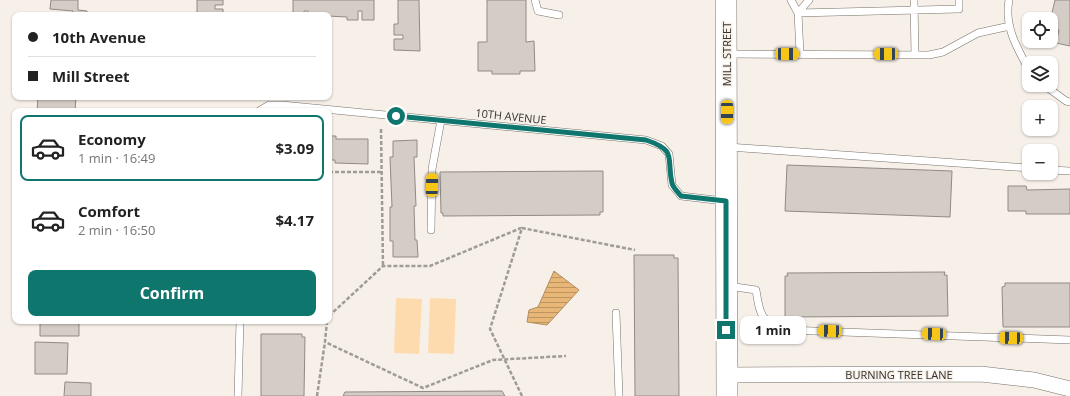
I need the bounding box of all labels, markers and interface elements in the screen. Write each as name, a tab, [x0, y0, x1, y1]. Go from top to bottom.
map controls	[1022, 12, 1058, 180]
button: locate	[1022, 12, 1058, 48]
street label: MILL STREET	[719, 22, 734, 86]
text: 10th Avenue	[52, 27, 146, 47]
car	[775, 48, 799, 60]
car	[874, 48, 898, 60]
button: layers	[1022, 56, 1058, 92]
text: Mill Street	[52, 66, 130, 86]
car	[721, 100, 733, 124]
button: +	[1022, 100, 1058, 136]
street label: 10TH AVENUE	[475, 105, 547, 127]
route start	[387, 107, 405, 125]
text: Economy	[78, 129, 146, 149]
icon: car	[30, 130, 66, 166]
text: $3.09	[275, 138, 314, 158]
button: −	[1022, 144, 1058, 180]
text: 1 min · 16:49	[78, 149, 155, 167]
car	[426, 173, 438, 197]
text: Comfort	[78, 201, 140, 221]
icon: car	[30, 202, 66, 238]
text: $4.17	[275, 210, 314, 230]
text: 2 min · 16:50	[78, 221, 155, 239]
button: Confirm	[28, 270, 316, 316]
callout: 1 min	[740, 316, 806, 344]
route end	[717, 321, 735, 339]
text: 1 min	[755, 321, 791, 339]
car	[818, 325, 842, 337]
car	[922, 328, 946, 340]
car	[999, 332, 1023, 344]
street label: BURNING TREE LANE	[845, 367, 953, 382]

